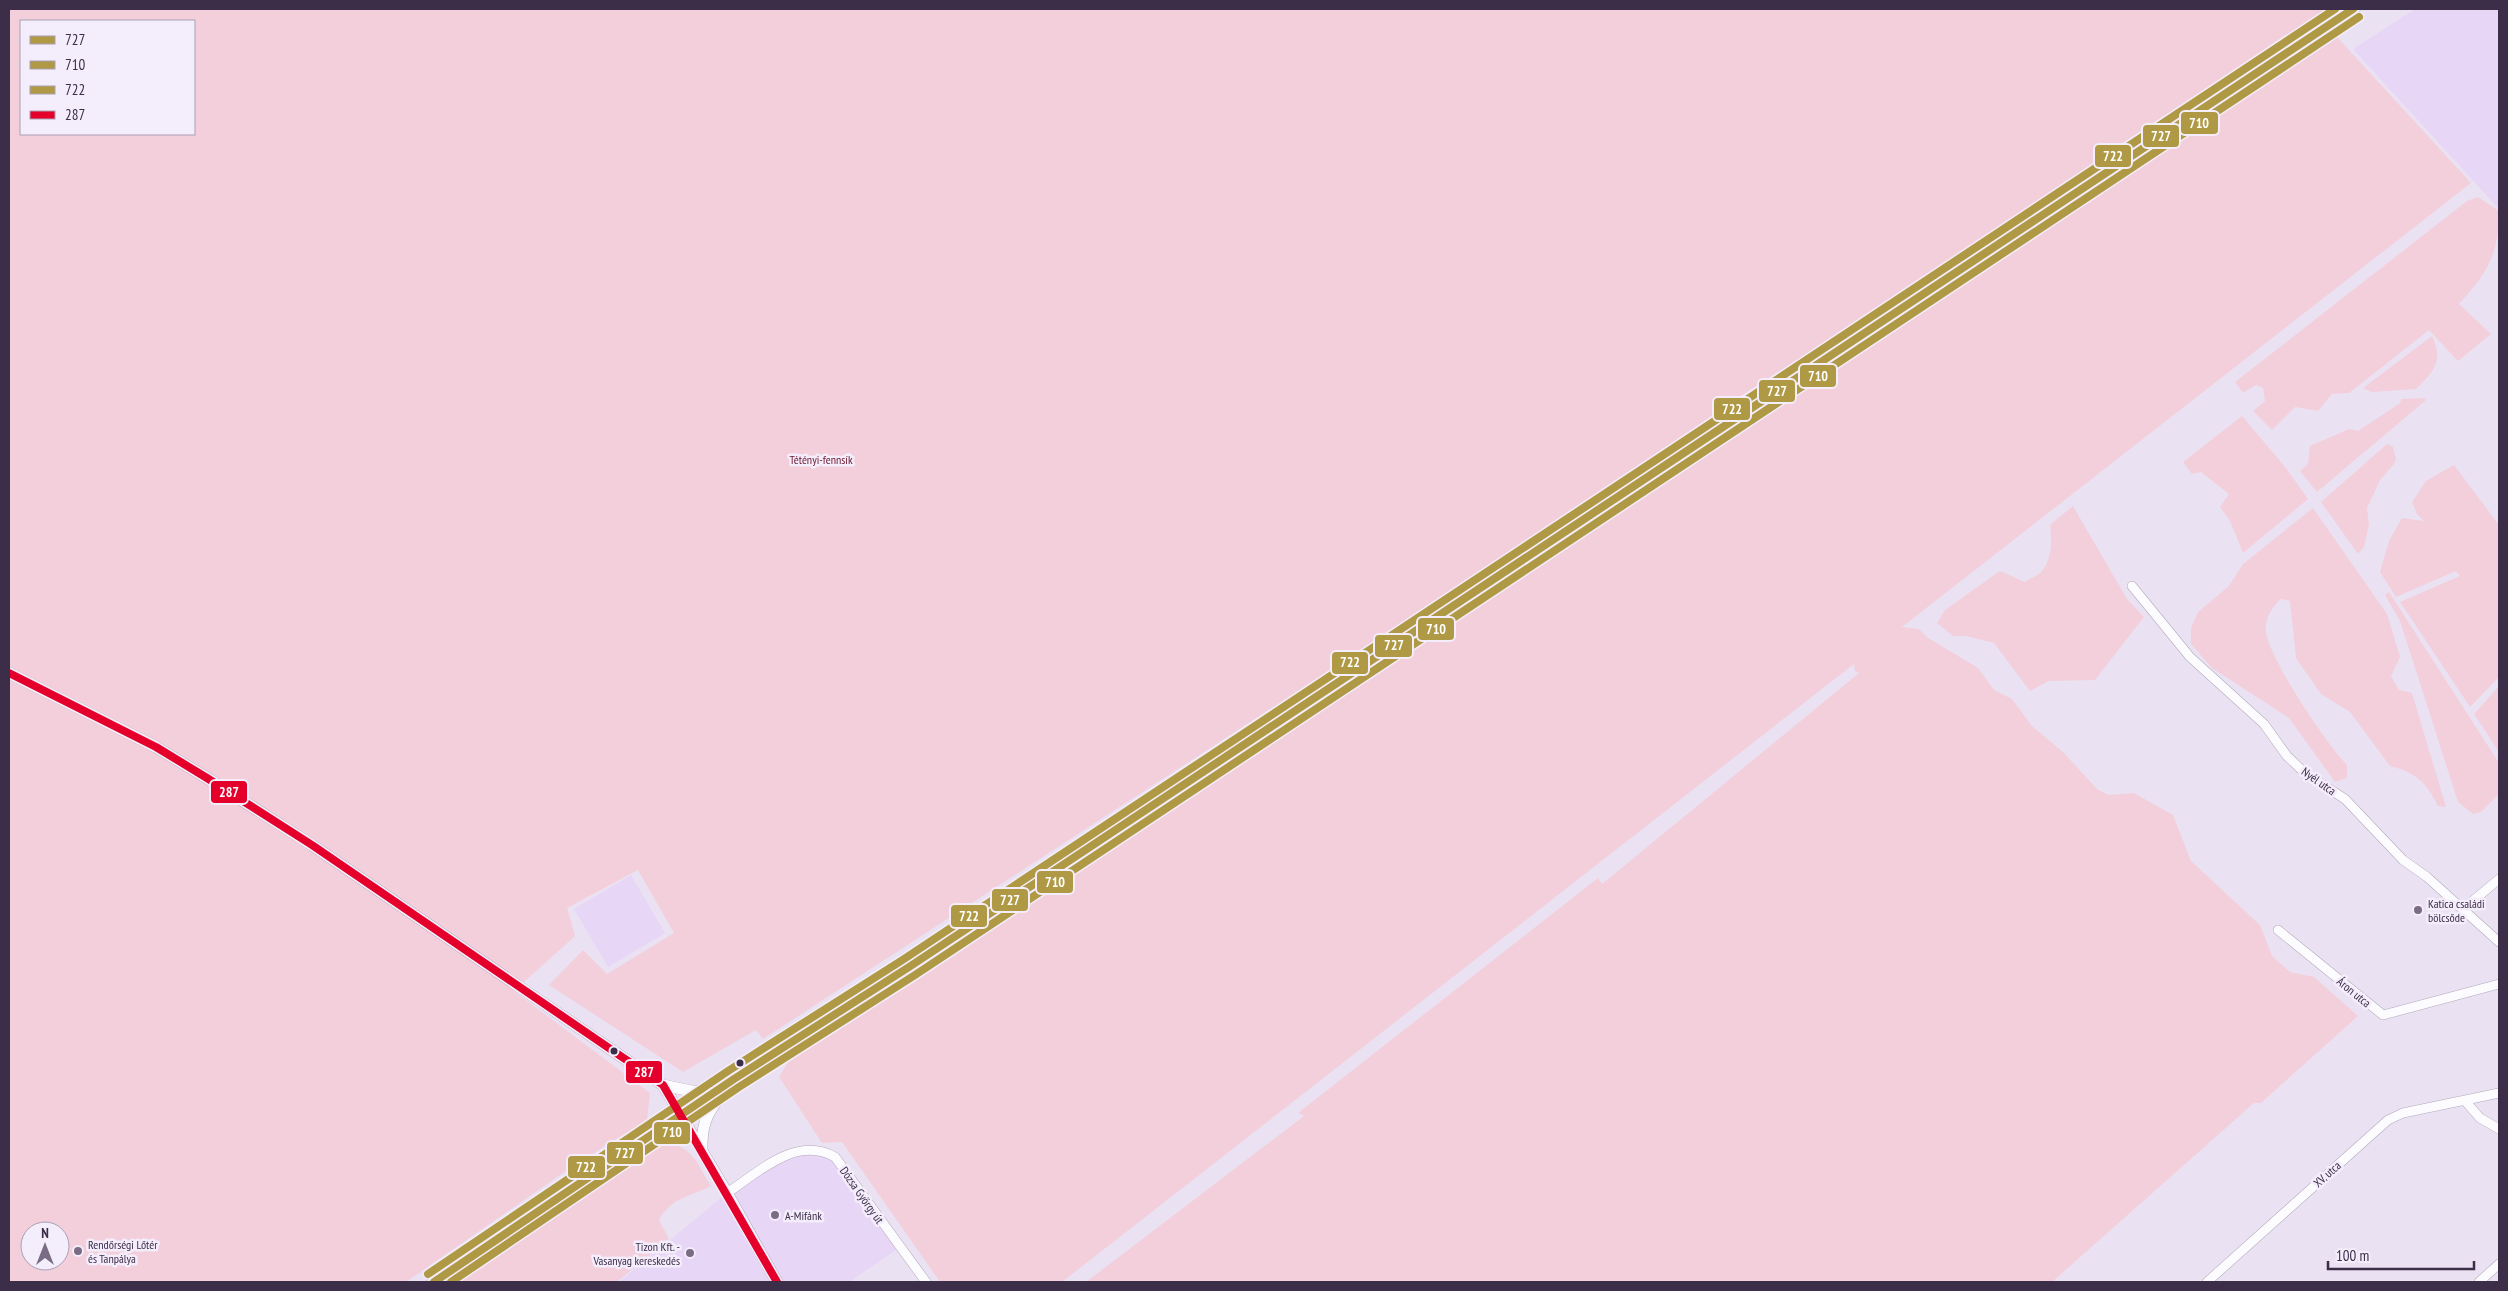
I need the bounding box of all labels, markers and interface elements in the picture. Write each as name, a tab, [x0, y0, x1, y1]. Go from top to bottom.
legend	[20, 20, 195, 135]
text: 727	[65, 30, 85, 49]
text: 710	[65, 55, 86, 74]
text: 722	[65, 80, 85, 99]
text: 287	[65, 105, 85, 124]
line badge: 710	[2180, 111, 2219, 135]
text: 710	[2189, 114, 2209, 132]
line badge: 727	[2142, 124, 2180, 148]
text: 727	[2151, 127, 2171, 145]
line badge: 722	[2094, 144, 2132, 168]
text: 722	[2103, 147, 2123, 165]
line badge: 710	[1799, 364, 1837, 388]
text: 710	[1808, 367, 1828, 385]
line badge: 727	[1758, 379, 1796, 403]
text: 727	[1767, 382, 1787, 400]
line badge: 722	[1713, 397, 1751, 421]
text: 722	[1722, 400, 1742, 418]
park label: Tétényi-fennsík	[789, 452, 853, 467]
line badge: 710	[1417, 617, 1455, 641]
text: 710	[1426, 620, 1446, 638]
line badge: 727	[1374, 634, 1413, 658]
text: 727	[1384, 636, 1404, 654]
line badge: 722	[1331, 651, 1369, 675]
text: 722	[1340, 653, 1360, 671]
street label: Nyél utca	[2299, 764, 2339, 798]
line badge: 287	[210, 780, 248, 804]
text: 287	[219, 783, 239, 801]
line badge: 710	[1036, 870, 1074, 894]
text: 710	[1045, 873, 1065, 891]
line badge: 727	[991, 888, 1029, 912]
text: 727	[1000, 891, 1020, 909]
place label: Katica családi bölcsőde	[2428, 896, 2485, 925]
line badge: 722	[950, 904, 988, 928]
marker: Katica családi bölcsőde	[2412, 904, 2424, 916]
text: 722	[959, 907, 979, 925]
street label: Áron utca	[2334, 974, 2374, 1010]
unlabelled marker	[609, 1046, 619, 1056]
unlabelled marker	[735, 1058, 745, 1068]
line badge: 287	[625, 1060, 663, 1084]
text: 287	[634, 1063, 654, 1081]
line badge: 710	[653, 1121, 691, 1145]
text: 710	[662, 1123, 682, 1141]
line badge: 727	[606, 1141, 644, 1165]
text: 727	[615, 1144, 635, 1162]
line badge: 722	[567, 1155, 606, 1179]
text: 722	[576, 1158, 596, 1176]
street label: XV. utca	[2310, 1158, 2344, 1190]
street label: Dózsa György út	[837, 1164, 888, 1227]
place label: A-Mifánk	[785, 1208, 822, 1223]
marker: A-Mifánk	[769, 1209, 781, 1221]
north arrow	[20, 1221, 70, 1271]
text: N	[41, 1224, 49, 1242]
place label: Rendőrségi Lőtér és Tanpálya	[88, 1237, 158, 1266]
scale bar	[2328, 1238, 2474, 1270]
place label: Tizon Kft. - Vasanyag kereskedés	[592, 1239, 680, 1268]
marker: Rendőrségi Lőtér és Tanpálya	[72, 1245, 84, 1257]
text: 100 m	[2336, 1246, 2369, 1265]
marker: Tizon Kft. - Vasanyag kereskedés	[684, 1247, 696, 1259]

